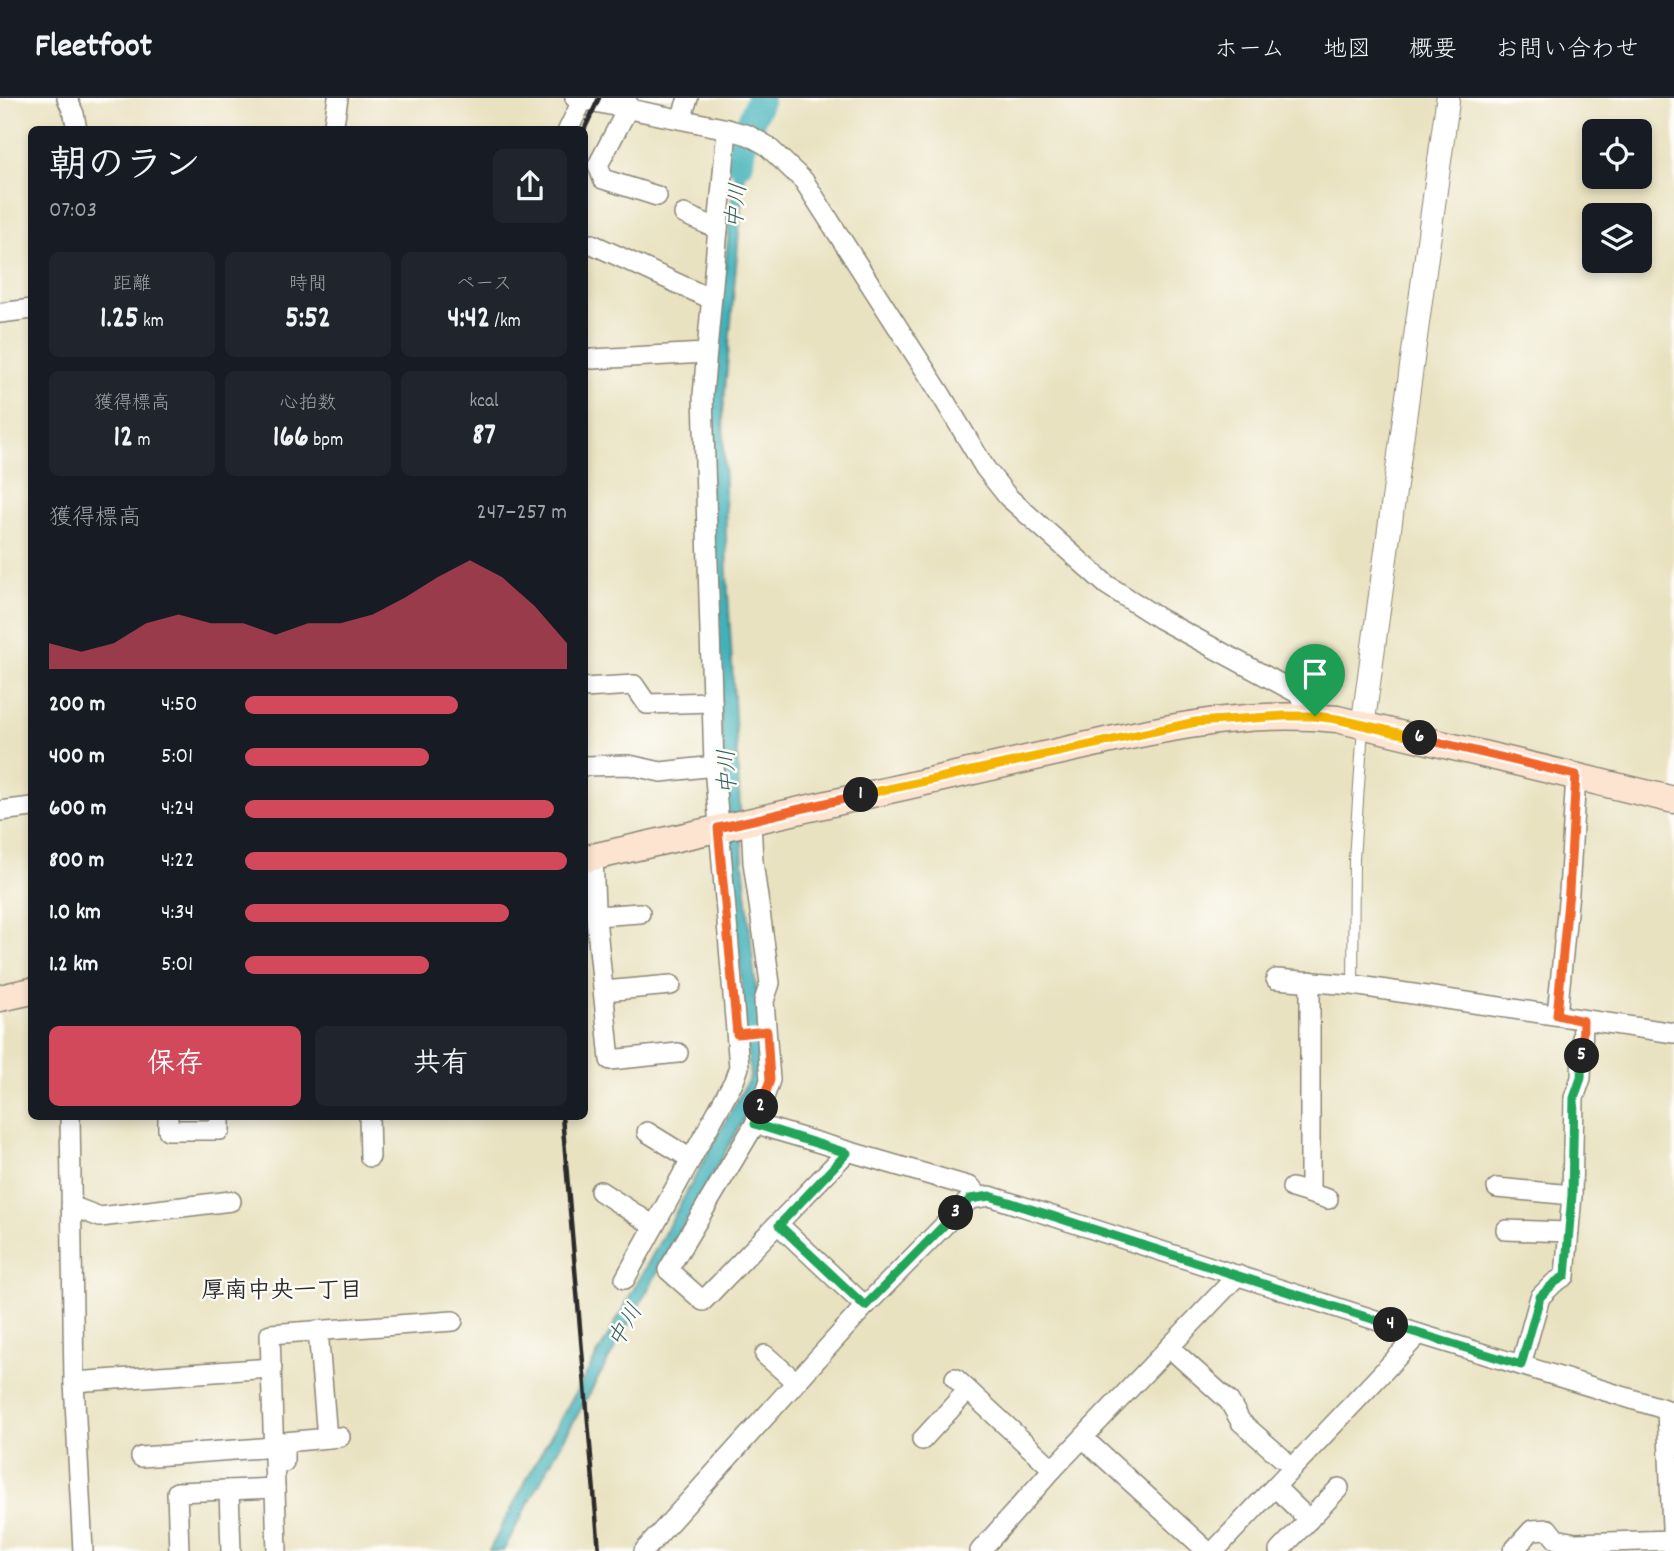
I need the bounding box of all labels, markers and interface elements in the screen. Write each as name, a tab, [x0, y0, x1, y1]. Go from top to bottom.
text: Fleetfoot	[35, 25, 152, 72]
text: ホーム	[1214, 34, 1285, 68]
text: 地図	[1323, 34, 1371, 68]
text: 概要	[1409, 34, 1457, 68]
text: お問い合わせ	[1495, 34, 1639, 68]
map controls	[1582, 119, 1652, 273]
button: locate	[1582, 119, 1652, 189]
text: 朝のラン	[49, 141, 201, 196]
button: share	[493, 149, 567, 223]
water label: 中川	[720, 182, 757, 231]
text: 07:03	[49, 195, 97, 228]
button: layers	[1582, 203, 1652, 273]
text: 距離	[113, 272, 151, 299]
text: 時間	[289, 272, 327, 299]
text: ペース	[456, 272, 512, 299]
text: 1.25	[100, 299, 139, 342]
text: 5:52	[285, 299, 331, 342]
text: 4:42	[447, 299, 490, 342]
text: km	[139, 309, 164, 336]
text: /km	[490, 309, 521, 336]
text: kcal	[470, 389, 498, 416]
text: 獲得標高	[94, 391, 170, 418]
text: 心拍数	[279, 391, 337, 418]
text: 87	[472, 416, 496, 459]
text: 12	[113, 418, 133, 461]
text: 166	[273, 418, 309, 461]
text: m	[133, 428, 151, 455]
text: bpm	[309, 428, 343, 455]
text: 247–257 m	[477, 497, 567, 530]
text: 獲得標高	[49, 503, 141, 536]
pin	[1285, 644, 1345, 716]
icon: arrive	[1296, 655, 1334, 693]
text: 200 m	[49, 689, 105, 722]
text: 4:50	[161, 689, 198, 722]
pin: 6	[1402, 720, 1438, 756]
text: 6	[1415, 724, 1424, 751]
text: 400 m	[49, 741, 105, 774]
text: 5:01	[161, 741, 193, 774]
water label: 中川	[712, 748, 747, 795]
pin: 1	[844, 778, 878, 812]
text: 1	[858, 781, 863, 808]
text: 600 m	[49, 793, 106, 826]
text: 4:24	[161, 793, 194, 826]
text: 800 m	[49, 845, 104, 878]
text: 4:22	[161, 845, 194, 878]
text: 1.0 km	[49, 897, 101, 930]
text: 4:34	[161, 897, 194, 930]
text: 1.2 km	[49, 949, 98, 982]
text: 5:01	[161, 949, 193, 982]
button: 保存	[49, 1026, 301, 1106]
button: 共有	[315, 1026, 567, 1106]
pin: 5	[1564, 1038, 1600, 1074]
text: 5	[1577, 1042, 1586, 1069]
pin: 2	[744, 1090, 778, 1124]
text: 2	[756, 1093, 765, 1120]
pin: 3	[939, 1196, 974, 1230]
text: 3	[951, 1199, 960, 1226]
district label: 厚南中央一丁目	[202, 1276, 363, 1309]
water label: 中川	[601, 1299, 653, 1355]
pin: 4	[1374, 1308, 1408, 1342]
text: 4	[1387, 1311, 1394, 1338]

